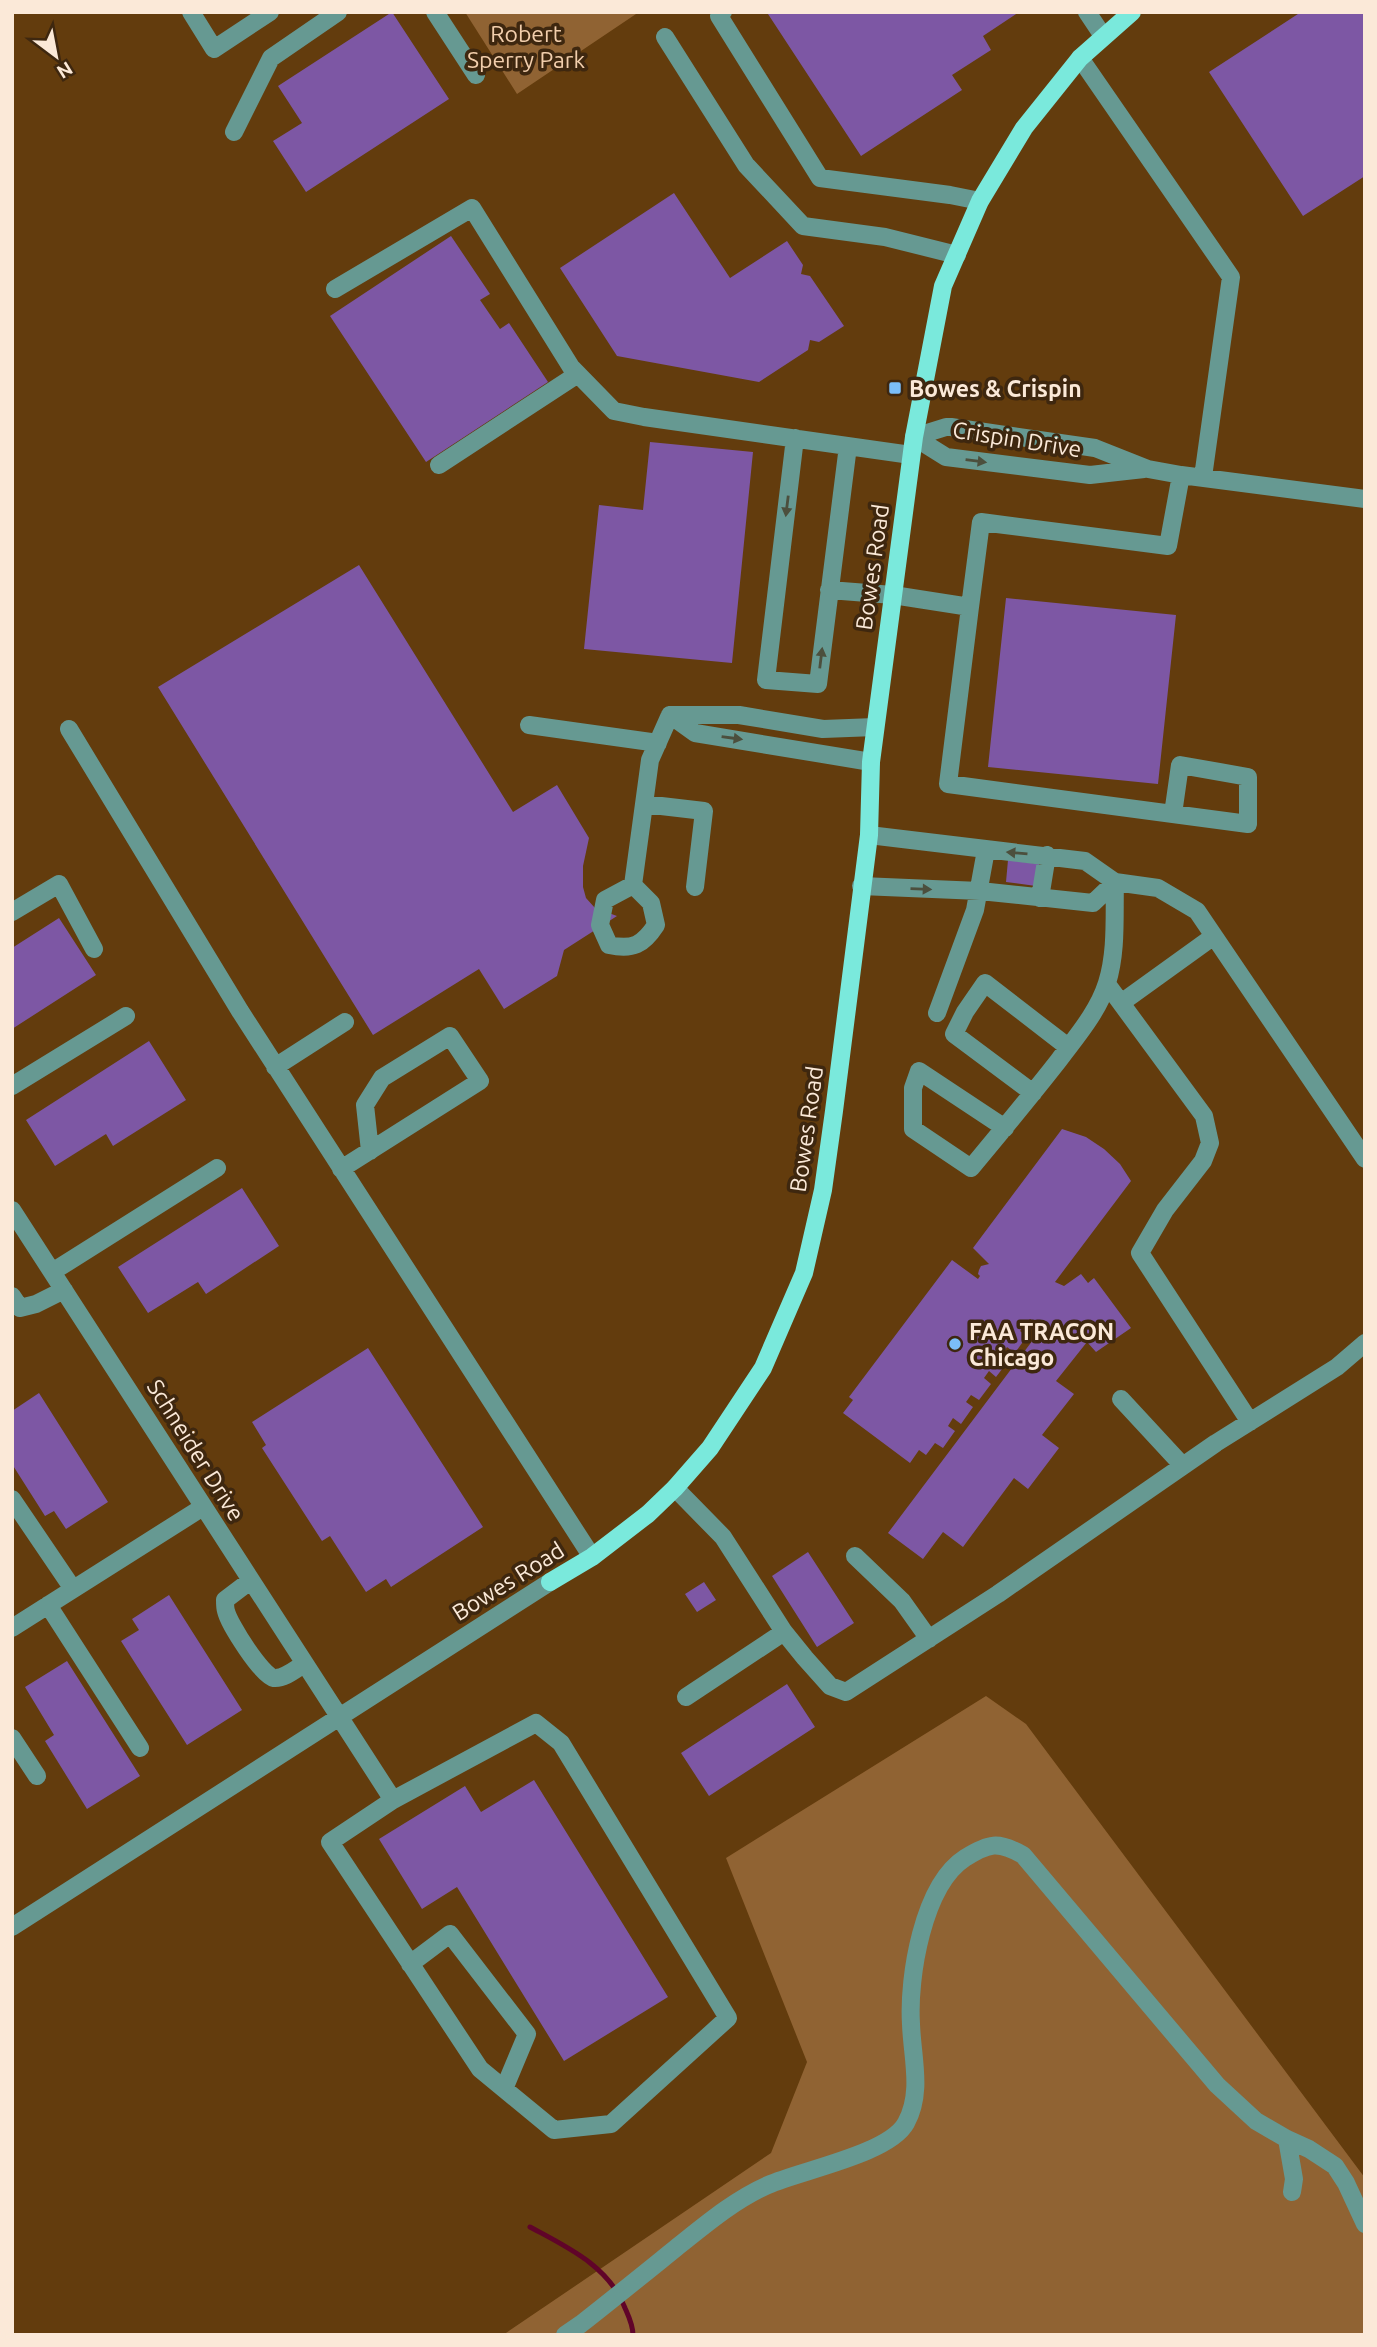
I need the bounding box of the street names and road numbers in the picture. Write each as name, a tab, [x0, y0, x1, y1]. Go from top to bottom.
street label: Crispin Drive	[951, 416, 1083, 462]
street label: Bowes Road	[851, 502, 893, 632]
street label: Bowes Road	[785, 1064, 827, 1194]
street label: Schneider Drive	[143, 1375, 249, 1525]
street label: Bowes Road	[448, 1537, 568, 1625]

